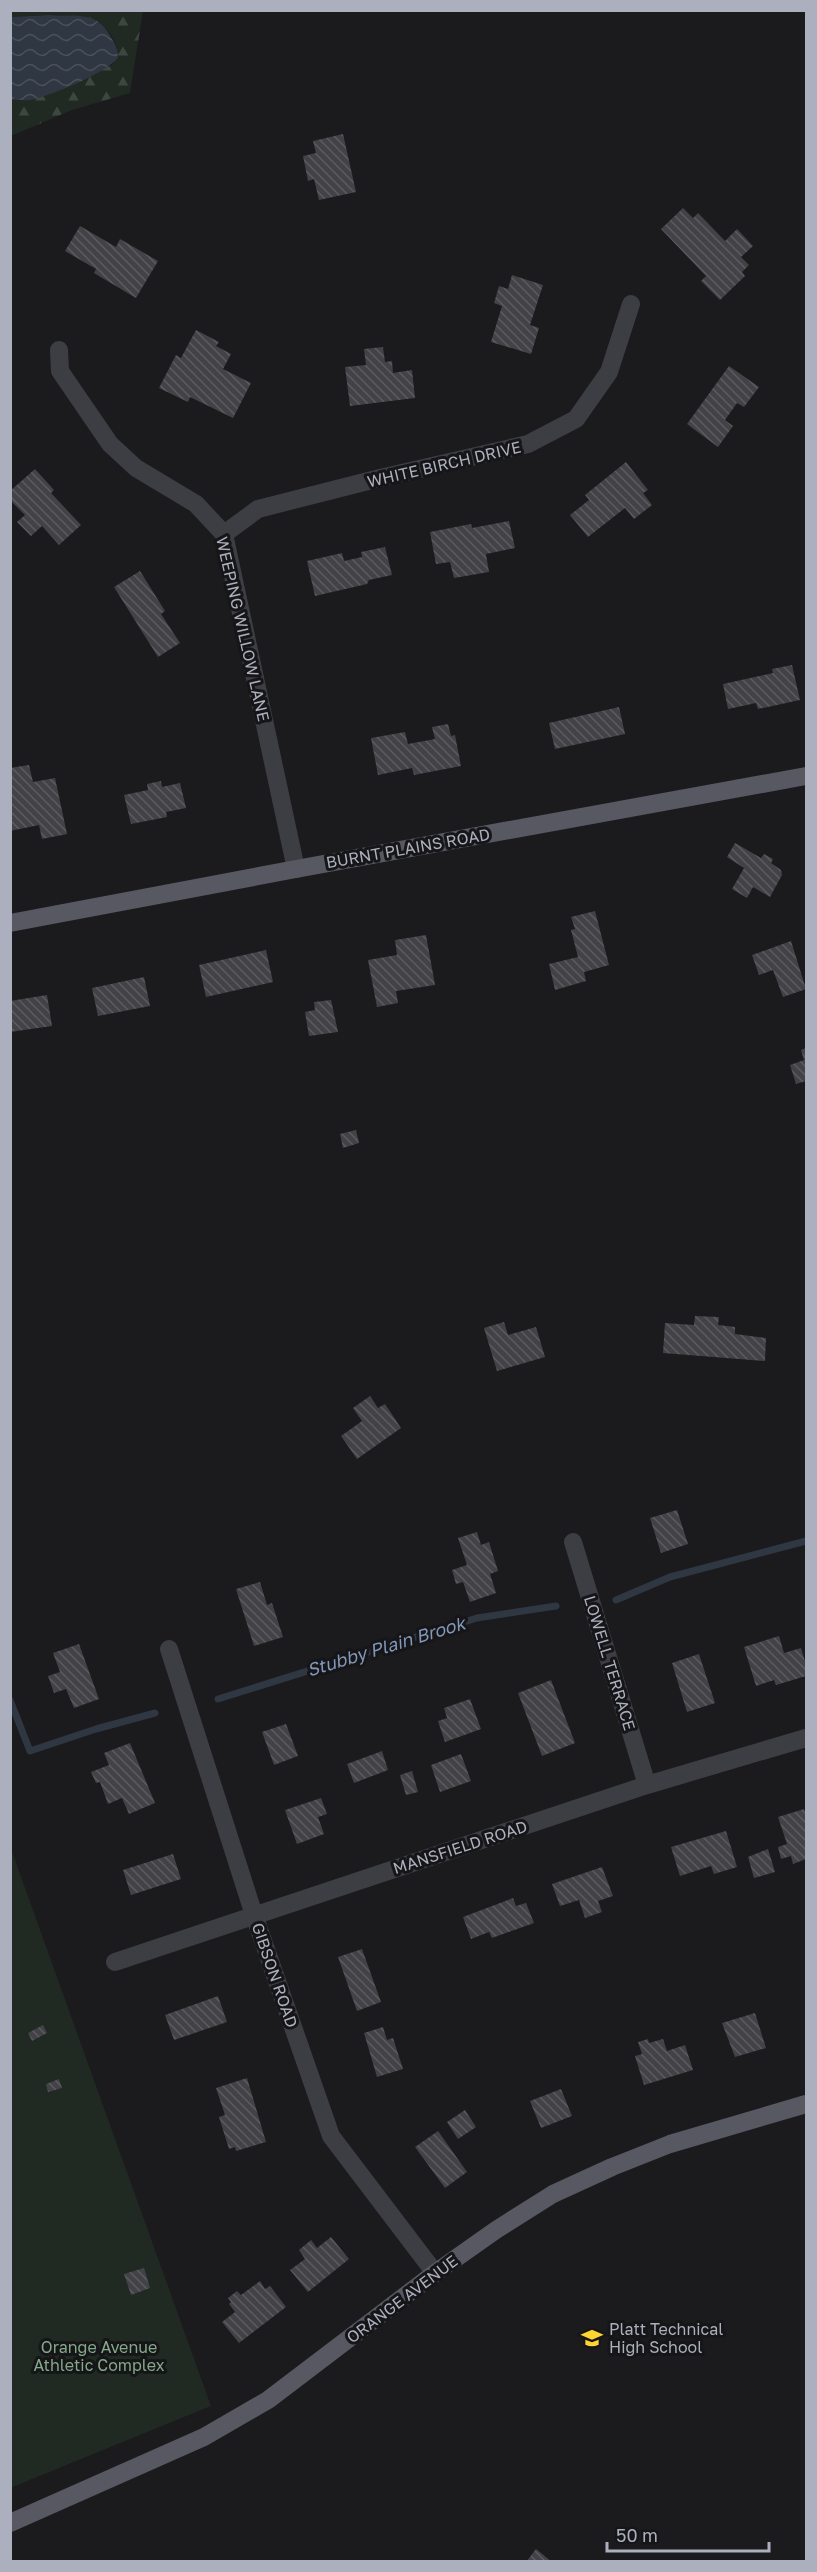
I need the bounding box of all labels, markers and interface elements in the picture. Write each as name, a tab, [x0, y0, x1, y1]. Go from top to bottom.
street label: WHITE BIRCH DRIVE	[365, 437, 523, 491]
street label: WEEPING WILLOW LANE	[212, 535, 274, 723]
street label: BURNT PLAINS ROAD	[325, 824, 491, 872]
street label: LOWELL TERRACE	[580, 1593, 640, 1733]
water label: Stubby Plain Brook	[304, 1611, 469, 1681]
street label: MANSFIELD ROAD	[390, 1816, 530, 1878]
street label: GIBSON ROAD	[248, 1920, 302, 2030]
street label: ORANGE AVENUE	[342, 2251, 462, 2347]
place label: Platt Technical High School	[609, 2319, 723, 2357]
school or university icon: Platt Technical High School	[580, 2326, 604, 2350]
park label: Orange Avenue Athletic Complex	[33, 2337, 165, 2375]
scale bar	[607, 2515, 769, 2553]
text: 50 m	[616, 2524, 658, 2546]

